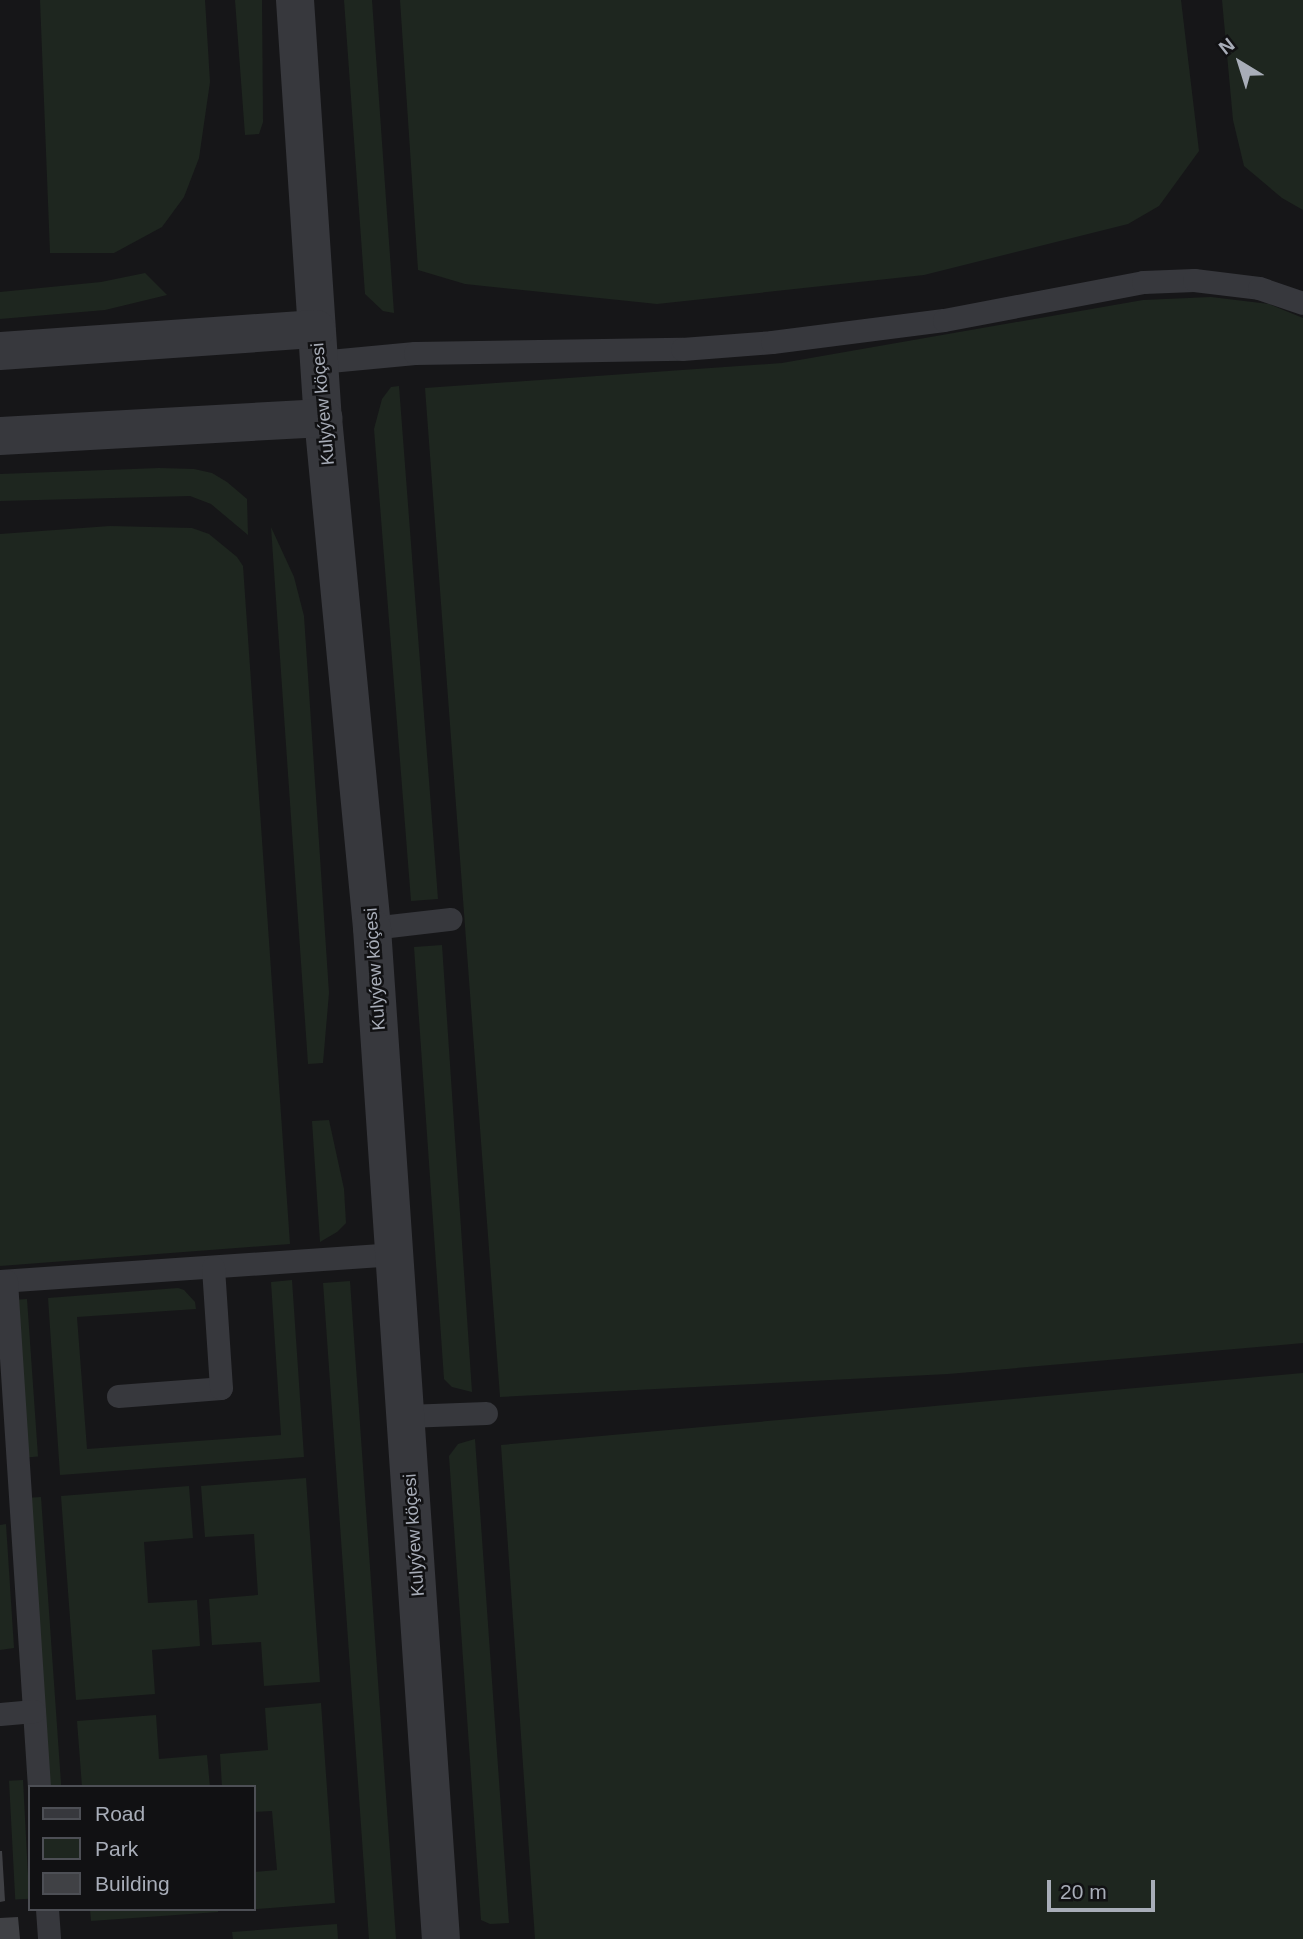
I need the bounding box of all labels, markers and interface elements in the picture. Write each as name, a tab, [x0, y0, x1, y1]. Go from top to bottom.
north arrow	[1205, 28, 1275, 98]
text: N	[1215, 34, 1239, 59]
street label: Kulyýew köçesi	[307, 342, 339, 466]
street label: Kulyýew köçesi	[360, 907, 390, 1031]
street label: Kulyýew köçesi	[399, 1473, 429, 1597]
legend	[28, 1785, 256, 1911]
text: Road	[95, 1802, 145, 1825]
text: Park	[95, 1837, 138, 1860]
scale bar	[1051, 1866, 1160, 1910]
text: Building	[95, 1872, 170, 1895]
text: 20 m	[1060, 1880, 1107, 1903]

